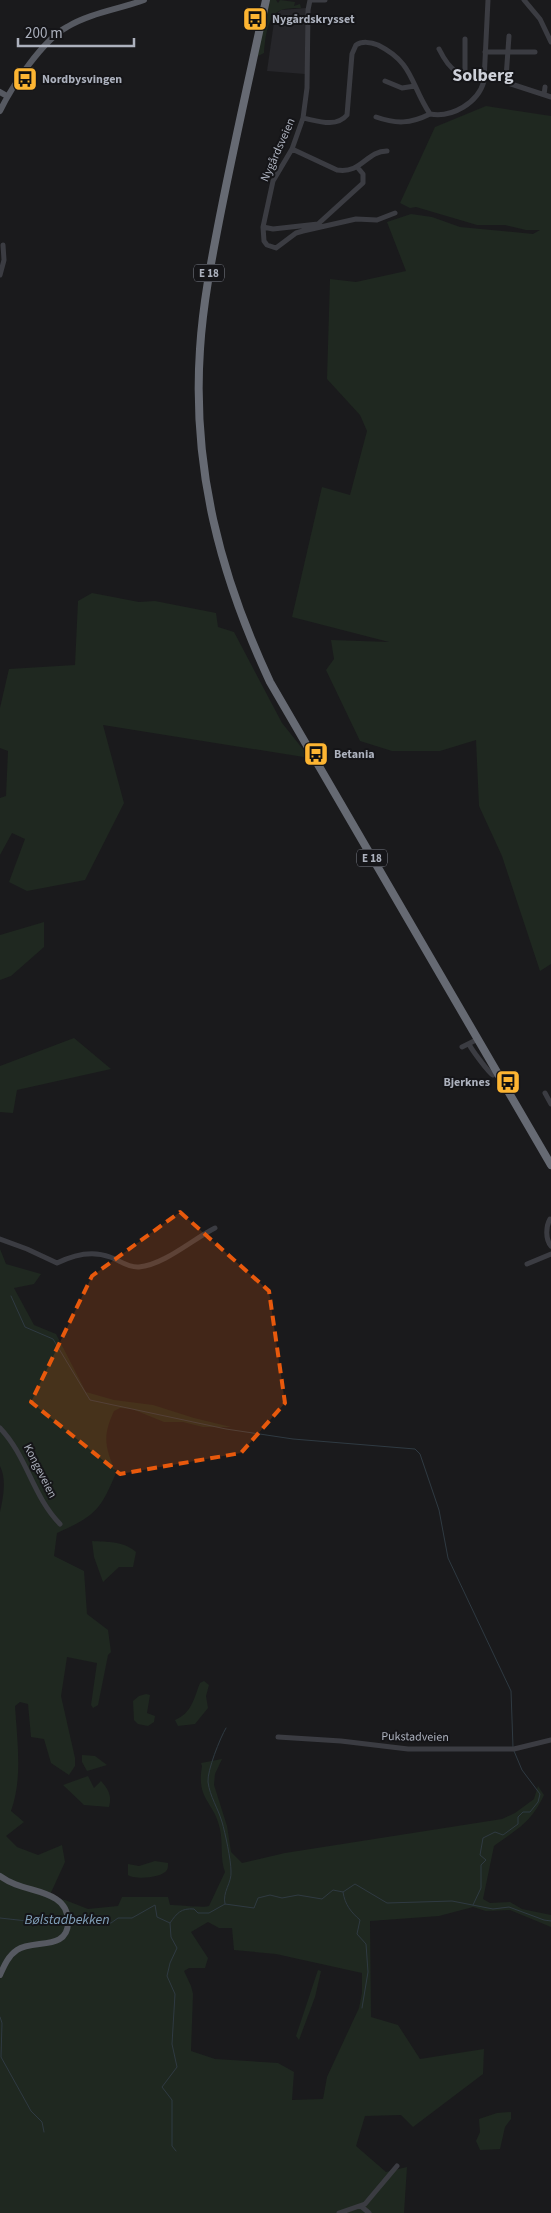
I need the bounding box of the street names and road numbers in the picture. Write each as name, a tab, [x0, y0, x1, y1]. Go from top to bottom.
street label: Nygårdsveien	[256, 115, 300, 185]
road number: E 18	[194, 264, 224, 282]
road number: E 18	[357, 850, 387, 866]
street label: Kongeveien	[19, 1441, 61, 1501]
street label: Pukstadveien	[381, 1728, 449, 1746]

